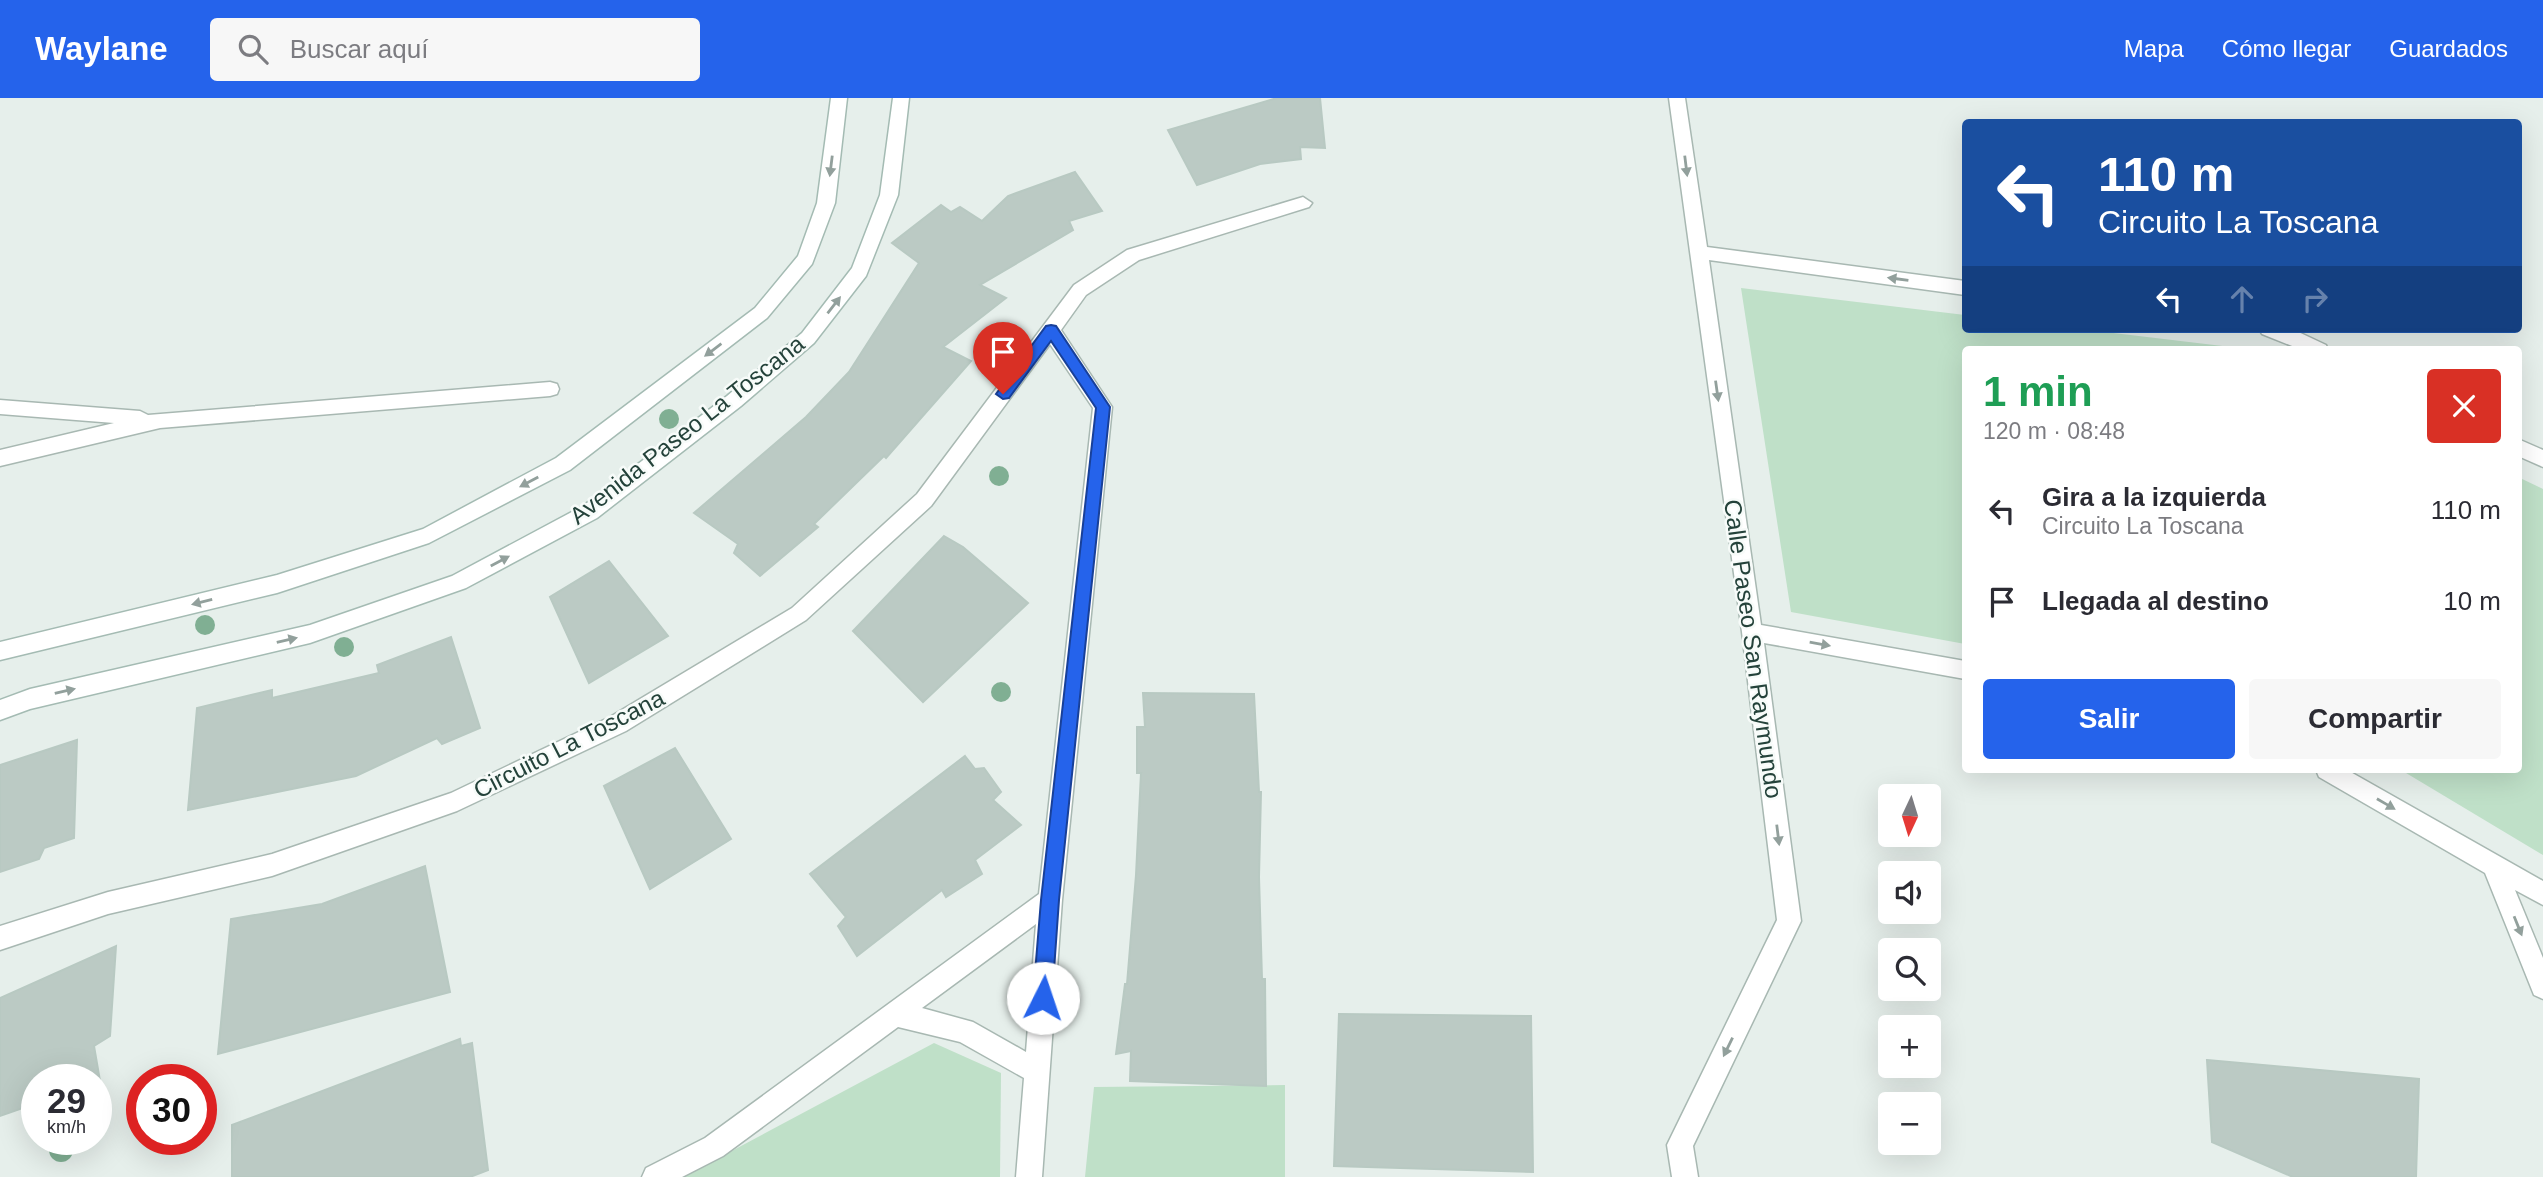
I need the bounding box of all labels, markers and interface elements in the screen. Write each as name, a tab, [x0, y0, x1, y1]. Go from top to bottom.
search box	[210, 18, 700, 81]
text: Waylane	[35, 30, 168, 67]
icon: search	[234, 30, 272, 68]
text: Buscar aquí	[290, 34, 428, 64]
text: Mapa	[2124, 35, 2184, 62]
text: Cómo llegar	[2222, 35, 2351, 62]
text: Guardados	[2389, 35, 2508, 62]
icon: left	[1983, 147, 2074, 238]
text: 110 m	[2098, 147, 2234, 201]
one-way arrow	[825, 155, 836, 177]
one-way arrow	[1680, 155, 1691, 177]
text: Circuito La Toscana	[2098, 204, 2378, 240]
one-way arrow	[1886, 273, 1908, 284]
icon: left	[2150, 280, 2188, 318]
icon: ahead	[2223, 280, 2261, 318]
icon: right	[2296, 280, 2334, 318]
one-way arrow	[826, 296, 840, 314]
pin	[973, 322, 1033, 394]
street label: Avenida Paseo La Toscana	[564, 329, 810, 530]
icon: arrive	[984, 333, 1022, 371]
one-way arrow	[704, 342, 722, 356]
text: 1 min	[1983, 368, 2093, 415]
button: close	[2427, 369, 2501, 443]
one-way arrow	[1712, 380, 1723, 402]
text: 120 m · 08:48	[1983, 418, 2125, 444]
one-way arrow	[519, 477, 539, 488]
text: Gira a la izquierda	[2042, 482, 2266, 512]
icon: left	[1983, 492, 2021, 530]
text: 110 m	[2431, 495, 2501, 525]
street label: Calle Paseo San Raymundo	[1719, 498, 1788, 800]
text: Circuito La Toscana	[2042, 513, 2244, 539]
one-way arrow	[490, 555, 510, 566]
icon: arrive	[1983, 583, 2021, 621]
text: Llegada al destino	[2042, 586, 2269, 616]
text: 10 m	[2443, 586, 2501, 616]
one-way arrow	[191, 597, 213, 608]
one-way arrow	[276, 634, 298, 645]
one-way arrow	[1809, 639, 1831, 650]
button: Salir	[1983, 679, 2235, 759]
button: Compartir	[2249, 679, 2501, 759]
street label: Circuito La Toscana	[469, 683, 669, 803]
one-way arrow	[55, 685, 77, 696]
north arrow	[1878, 784, 1941, 847]
map controls	[1878, 784, 1941, 1155]
one-way arrow	[2377, 798, 2396, 810]
one-way arrow	[1773, 824, 1784, 846]
button: sound	[1878, 861, 1941, 924]
one-way arrow	[2512, 916, 2524, 936]
button: search	[1878, 938, 1941, 1001]
position arrow	[1006, 961, 1080, 1035]
button: +	[1878, 1015, 1941, 1078]
one-way arrow	[1722, 1037, 1733, 1057]
speed limit sign: 30	[126, 1064, 217, 1155]
text: 29	[47, 1081, 86, 1120]
button: −	[1878, 1092, 1941, 1155]
text: km/h	[47, 1117, 86, 1137]

